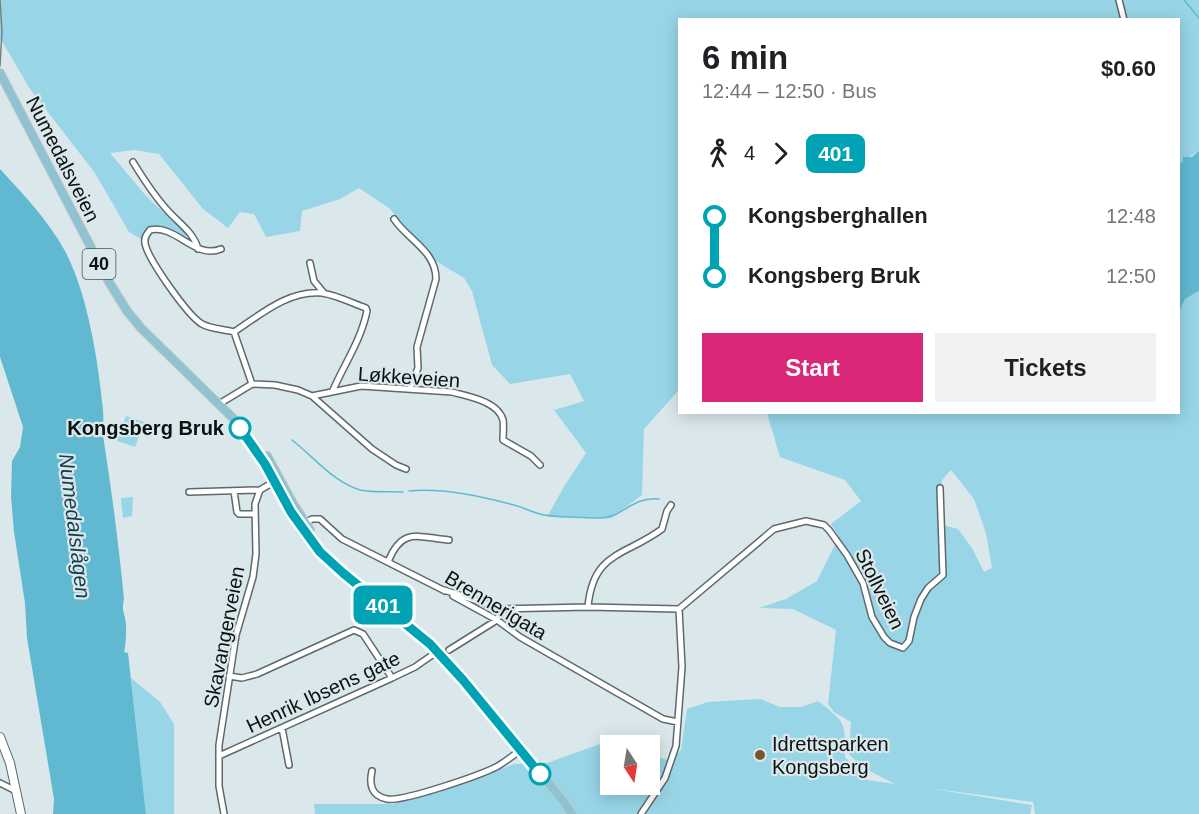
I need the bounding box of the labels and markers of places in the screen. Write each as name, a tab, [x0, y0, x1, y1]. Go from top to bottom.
place label: Kongsberg Bruk	[67, 417, 225, 439]
marker: Kongsberg Bruk	[229, 417, 251, 439]
place label: Idrettsparken Kongsberg	[772, 733, 889, 778]
marker: Idrettsparken Kongsberg	[753, 748, 767, 762]
unlabelled marker	[529, 763, 551, 785]

